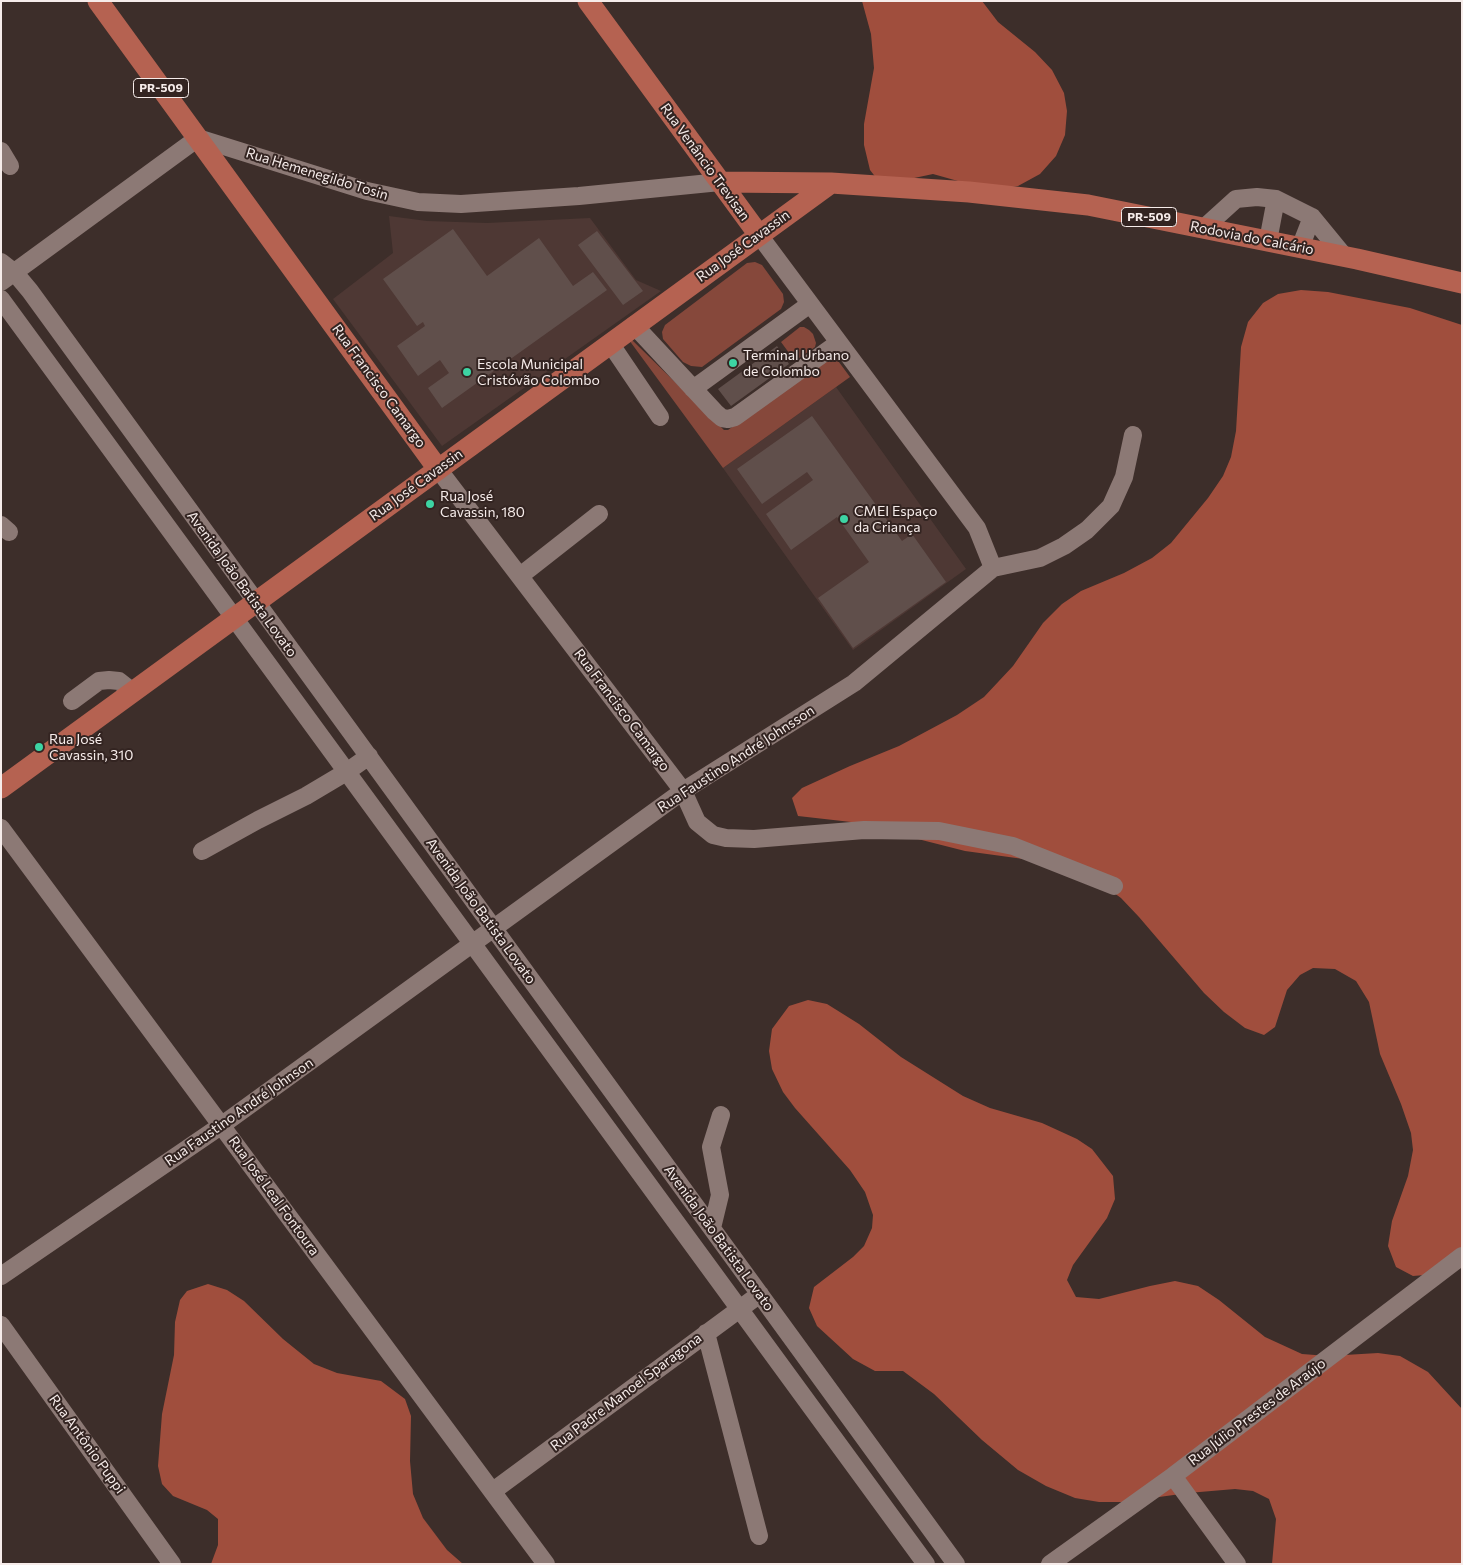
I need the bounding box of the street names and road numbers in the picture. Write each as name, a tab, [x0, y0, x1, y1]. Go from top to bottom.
road number: PR-509	[134, 78, 188, 98]
street label: Rua Venâncio Trevisan	[657, 100, 753, 224]
street label: Rua Hemenegildo Tosin	[244, 144, 390, 204]
street label: Rua José Cavassin	[693, 206, 793, 286]
road number: PR-509	[1122, 208, 1176, 226]
street label: Rodovia do Calcário	[1189, 218, 1315, 258]
street label: Rua Francisco Camargo	[329, 321, 429, 451]
street label: Rua José Cavassin	[366, 445, 466, 525]
street label: Avenida João Batista Lovato	[183, 508, 301, 660]
street label: Rua Francisco Camargo	[571, 646, 673, 774]
street label: Rua Faustino André Johnsson	[654, 702, 818, 816]
street label: Avenida João Batista Lovato	[422, 835, 540, 987]
street label: Rua Faustino André Johnson	[162, 1054, 316, 1170]
street label: Rua José Leal Fontoura	[225, 1133, 323, 1259]
street label: Avenida João Batista Lovato	[660, 1162, 778, 1314]
street label: Rua Padre Manoel Sparagona	[547, 1330, 705, 1454]
street label: Rua Júlio Prestes de Araújo	[1185, 1355, 1329, 1469]
street label: Rua Antônio Puppi	[45, 1391, 129, 1497]

